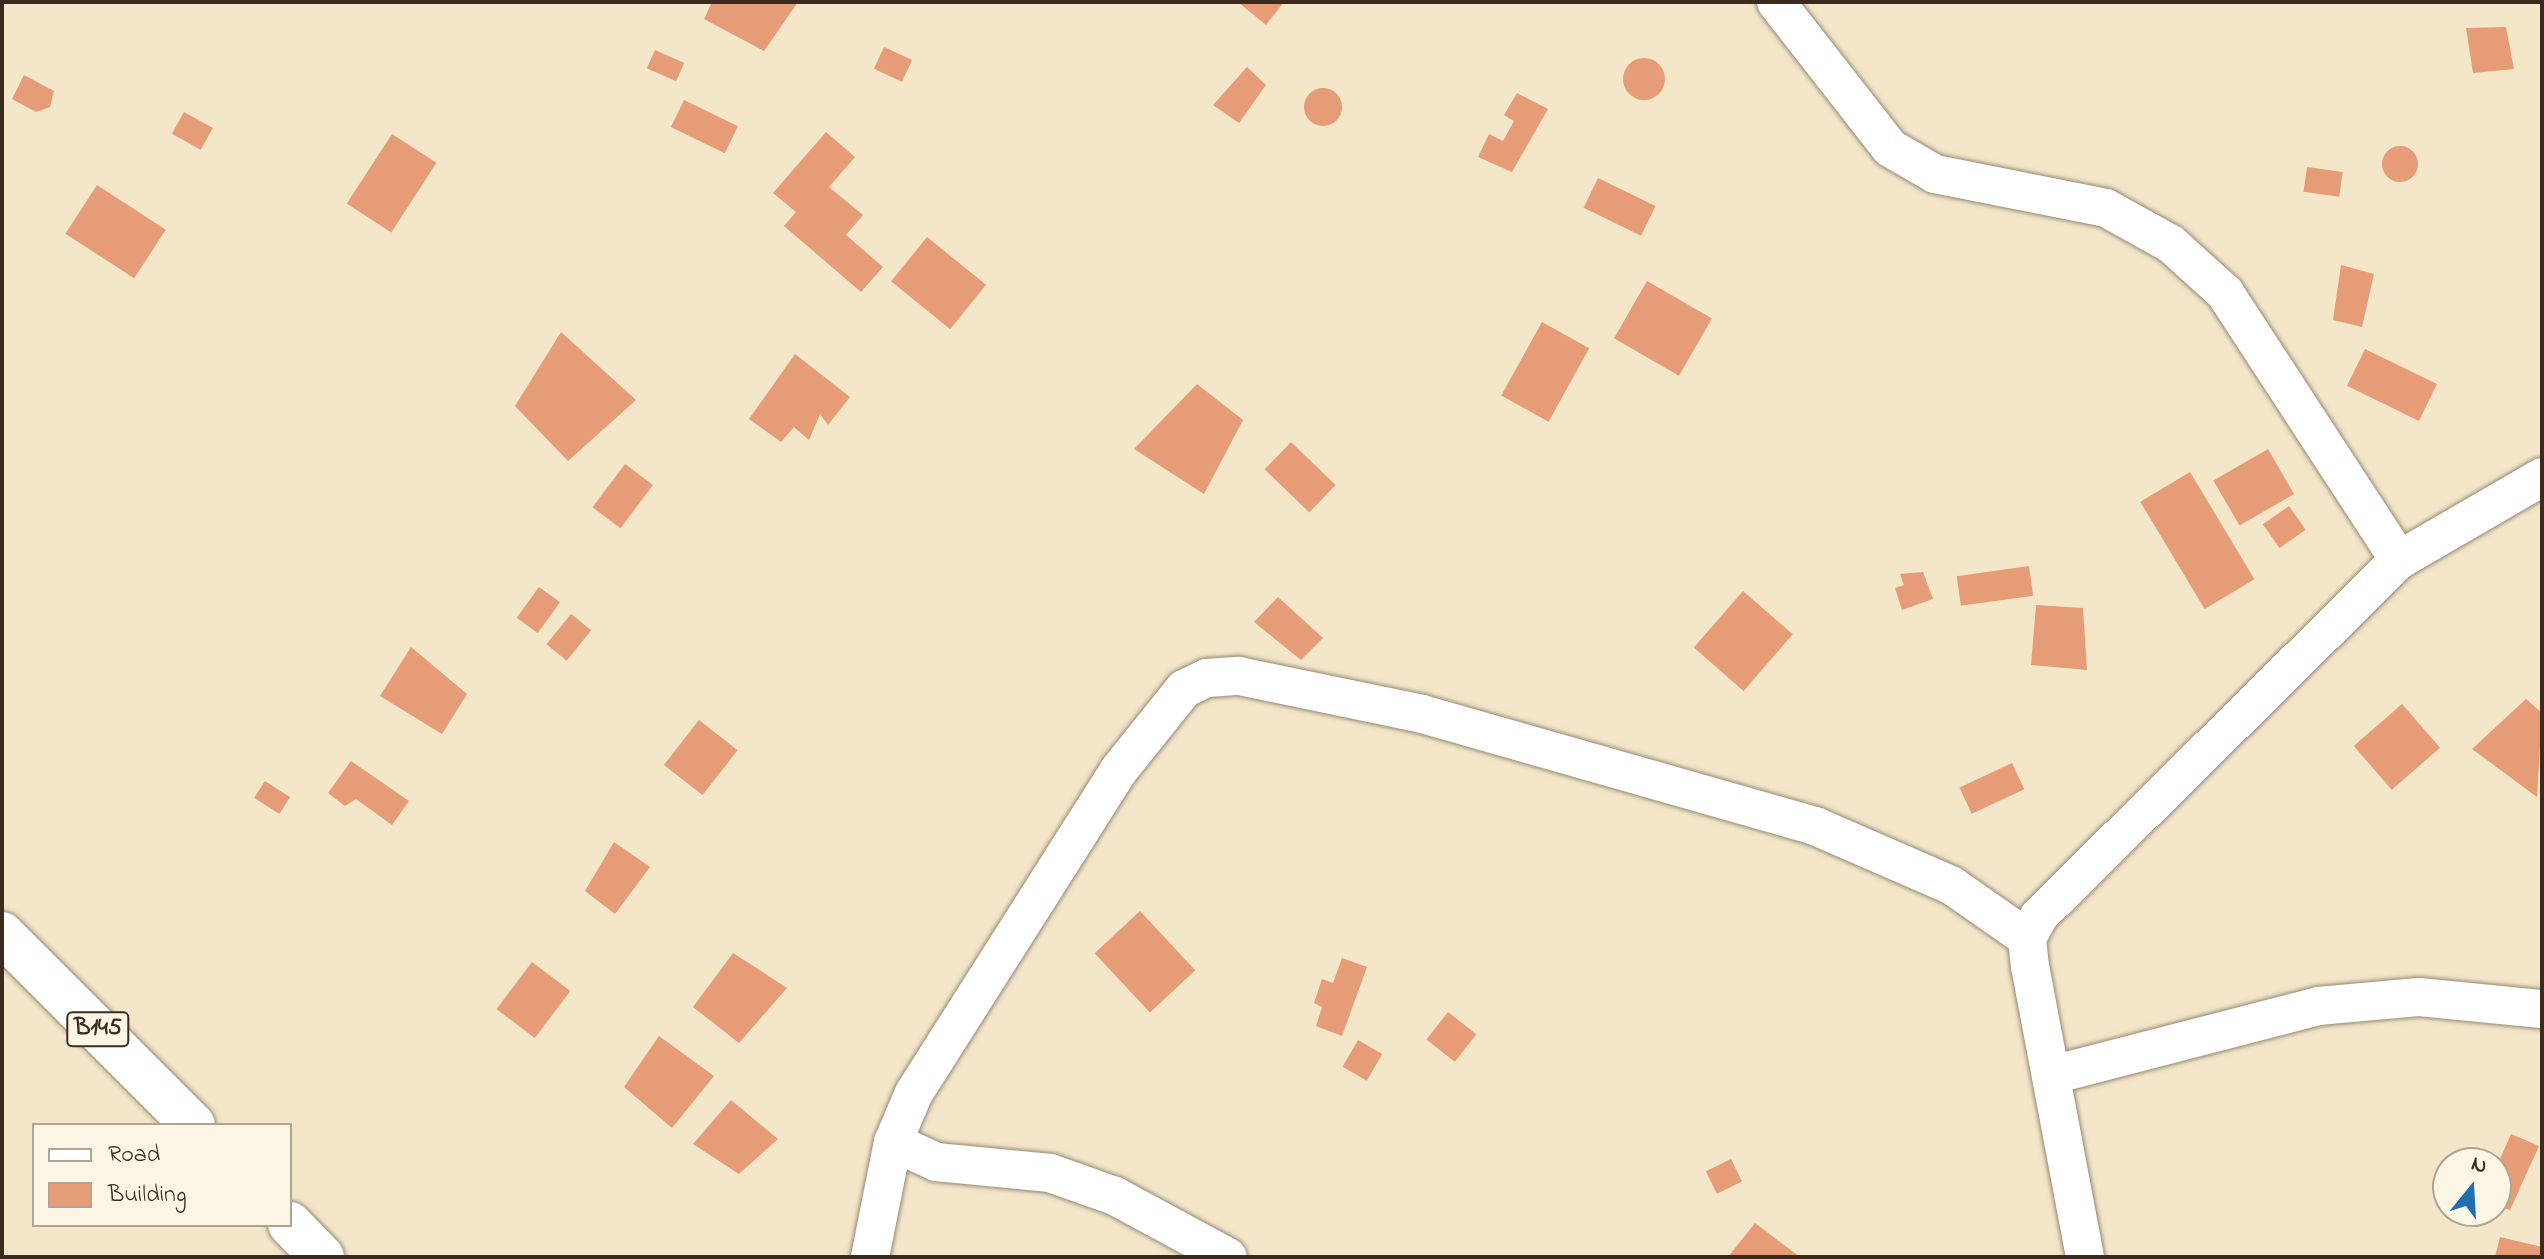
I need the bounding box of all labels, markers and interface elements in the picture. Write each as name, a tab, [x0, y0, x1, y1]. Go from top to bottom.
road number: B145	[66, 1009, 130, 1049]
legend	[32, 1123, 292, 1227]
text: Road	[108, 1138, 160, 1173]
north arrow	[2432, 1147, 2512, 1227]
text: N	[2467, 1149, 2491, 1184]
text: Building	[108, 1178, 187, 1213]

